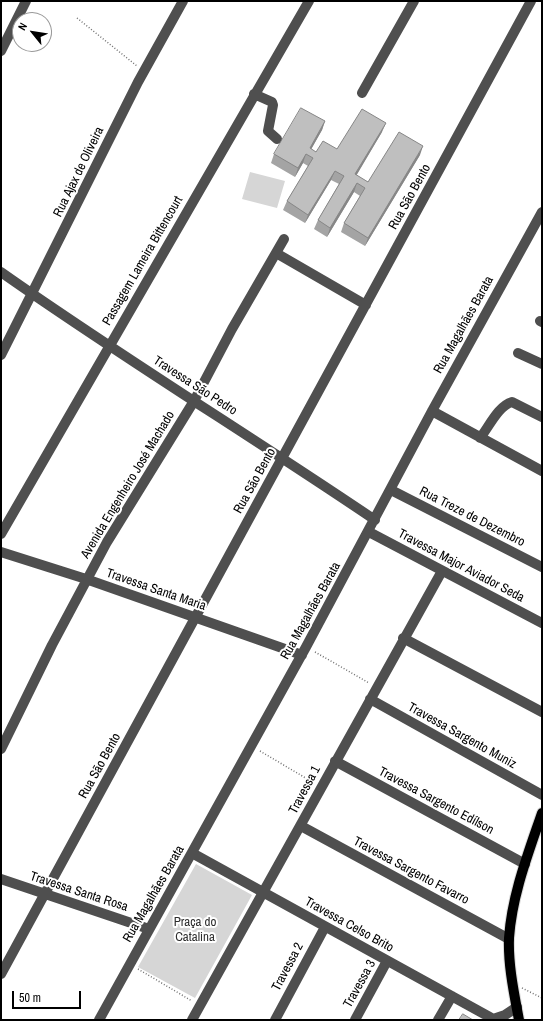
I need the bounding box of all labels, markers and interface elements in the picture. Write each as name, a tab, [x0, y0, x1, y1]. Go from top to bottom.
north arrow	[12, 12, 52, 52]
text: N	[15, 20, 30, 33]
street label: Rua Ajax de Oliveira	[50, 124, 108, 220]
street label: Rua São Bento	[386, 162, 434, 232]
street label: Passagem Lameira Bittencourt	[100, 193, 186, 329]
street label: Rua Magalhães Barata	[431, 274, 497, 376]
street label: Travessa São Pedro	[150, 353, 240, 419]
street label: Avenida Engenheiro José Machado	[78, 408, 178, 562]
street label: Rua São Bento	[231, 446, 279, 516]
street label: Rua Treze de Dezembro	[417, 484, 527, 550]
street label: Travessa Major Aviador Seda	[395, 526, 527, 606]
street label: Rua Magalhães Barata	[278, 560, 344, 662]
street label: Travessa Santa Maria	[104, 566, 208, 614]
street label: Travessa Sargento Muniz	[405, 700, 519, 772]
street label: Rua São Bento	[76, 731, 124, 801]
street label: Travessa 1	[286, 763, 324, 817]
street label: Travessa Sargento Edílson	[376, 764, 496, 838]
street label: Travessa Sargento Favarro	[350, 834, 472, 908]
street label: Rua Magalhães Barata	[120, 843, 188, 945]
street label: Travessa Santa Rosa	[28, 869, 130, 915]
street label: Travessa Celso Brito	[302, 894, 396, 956]
park label: Praça do Catalina	[174, 915, 216, 946]
street label: Travessa 2	[269, 940, 307, 994]
street label: Travessa 3	[340, 957, 380, 1011]
scale bar	[14, 983, 83, 1009]
text: 50 m	[19, 990, 41, 1006]

